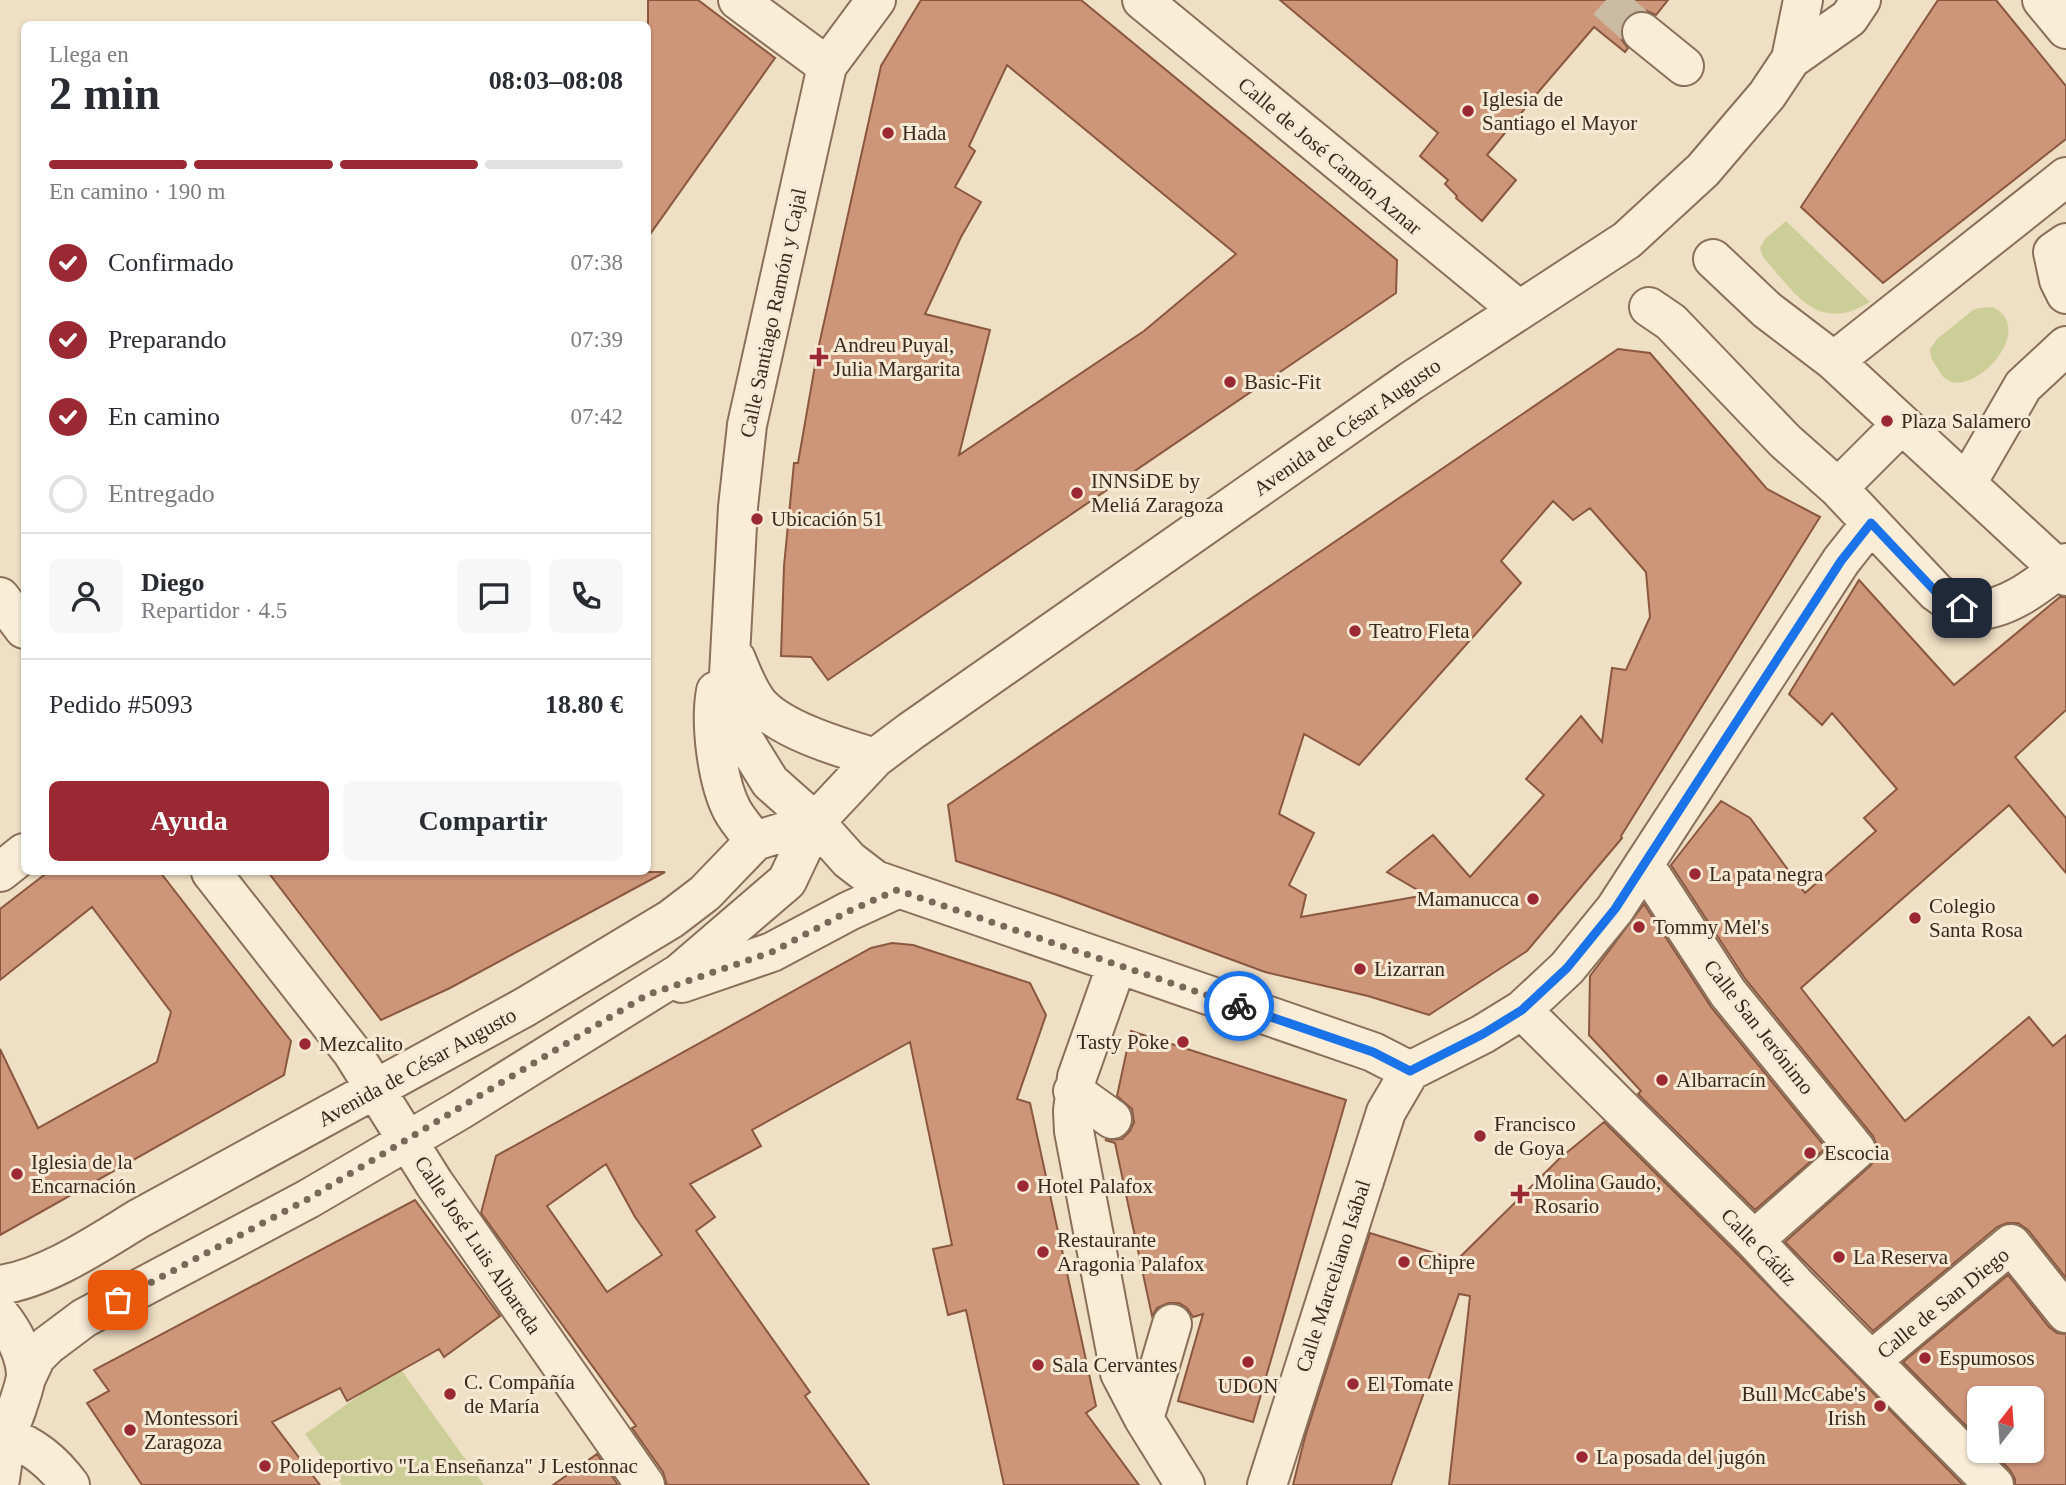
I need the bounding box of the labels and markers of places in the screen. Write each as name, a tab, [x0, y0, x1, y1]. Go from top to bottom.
place label: Iglesia de Santiago el Mayor	[1482, 87, 1637, 135]
marker: Iglesia de Santiago el Mayor	[1460, 103, 1476, 119]
place label: Hada	[902, 121, 947, 145]
marker: Hada	[880, 125, 896, 141]
place label: Andreu Puyal, Julia Margarita	[833, 333, 961, 381]
marker: Andreu Puyal, Julia Margarita	[811, 349, 827, 365]
place label: Basic-Fit	[1244, 370, 1321, 394]
marker: Basic-Fit	[1222, 374, 1238, 390]
place label: Plaza Salamero	[1901, 409, 2031, 433]
marker: Plaza Salamero	[1879, 413, 1895, 429]
place label: INNSiDE by Meliá Zaragoza	[1091, 469, 1224, 517]
marker: INNSiDE by Meliá Zaragoza	[1069, 485, 1085, 501]
place label: Ubicación 51	[771, 507, 884, 531]
marker: Ubicación 51	[749, 511, 765, 527]
pin	[1932, 578, 1992, 638]
place label: Teatro Fleta	[1369, 619, 1470, 643]
marker: Teatro Fleta	[1347, 623, 1363, 639]
place label: La pata negra	[1709, 862, 1824, 886]
marker: La pata negra	[1687, 866, 1703, 882]
place label: Mamanucca	[1416, 887, 1520, 911]
marker: Mamanucca	[1525, 891, 1541, 907]
place label: Colegio Santa Rosa	[1929, 894, 2024, 942]
marker: Colegio Santa Rosa	[1907, 910, 1923, 926]
place label: Tommy Mel's	[1653, 915, 1769, 939]
marker: Tommy Mel's	[1631, 919, 1647, 935]
place label: Lizarran	[1374, 957, 1446, 981]
marker: Lizarran	[1352, 961, 1368, 977]
place label: Tasty Poke	[1077, 1030, 1169, 1054]
place label: Mezcalito	[319, 1032, 403, 1056]
marker: Tasty Poke	[1175, 1034, 1191, 1050]
marker: Mezcalito	[297, 1036, 313, 1052]
place label: Albarracín	[1676, 1068, 1766, 1092]
marker: Albarracín	[1654, 1072, 1670, 1088]
place label: Francisco de Goya	[1494, 1112, 1576, 1160]
marker: Francisco de Goya	[1472, 1128, 1488, 1144]
place label: Escocia	[1824, 1141, 1890, 1165]
marker: Escocia	[1802, 1145, 1818, 1161]
place label: Iglesia de la Encarnación	[31, 1150, 136, 1198]
marker: Iglesia de la Encarnación	[9, 1166, 25, 1182]
place label: Molina Gaudo, Rosario	[1534, 1170, 1661, 1218]
place label: Hotel Palafox	[1037, 1174, 1154, 1198]
marker: Hotel Palafox	[1015, 1178, 1031, 1194]
marker: Molina Gaudo, Rosario	[1512, 1186, 1528, 1202]
place label: Restaurante Aragonia Palafox	[1057, 1228, 1205, 1276]
marker: Restaurante Aragonia Palafox	[1035, 1244, 1051, 1260]
place label: La Reserva	[1853, 1245, 1949, 1269]
marker: La Reserva	[1831, 1249, 1847, 1265]
place label: Chipre	[1418, 1250, 1475, 1274]
marker: Chipre	[1396, 1254, 1412, 1270]
pin	[88, 1270, 148, 1330]
place label: Espumosos	[1939, 1346, 2035, 1370]
marker: Espumosos	[1917, 1350, 1933, 1366]
place label: Sala Cervantes	[1052, 1353, 1177, 1377]
marker: UDON	[1240, 1354, 1256, 1370]
marker: Sala Cervantes	[1030, 1357, 1046, 1373]
place label: C. Compañía de María	[464, 1370, 576, 1418]
place label: El Tomate	[1367, 1372, 1453, 1396]
place label: UDON	[1218, 1374, 1278, 1398]
marker: El Tomate	[1345, 1376, 1361, 1392]
place label: Bull McCabe's Irish	[1741, 1382, 1866, 1430]
marker: C. Compañía de María	[442, 1386, 458, 1402]
marker: Bull McCabe's Irish	[1872, 1398, 1888, 1414]
place label: Montessori Zaragoza	[144, 1406, 239, 1454]
marker: Montessori Zaragoza	[122, 1422, 138, 1438]
place label: La posada del jugón	[1596, 1445, 1766, 1469]
marker: La posada del jugón	[1574, 1449, 1590, 1465]
place label: Polideportivo "La Enseñanza" J Lestonnac	[279, 1454, 638, 1478]
marker: Polideportivo "La Enseñanza" J Lestonnac	[257, 1458, 273, 1474]

